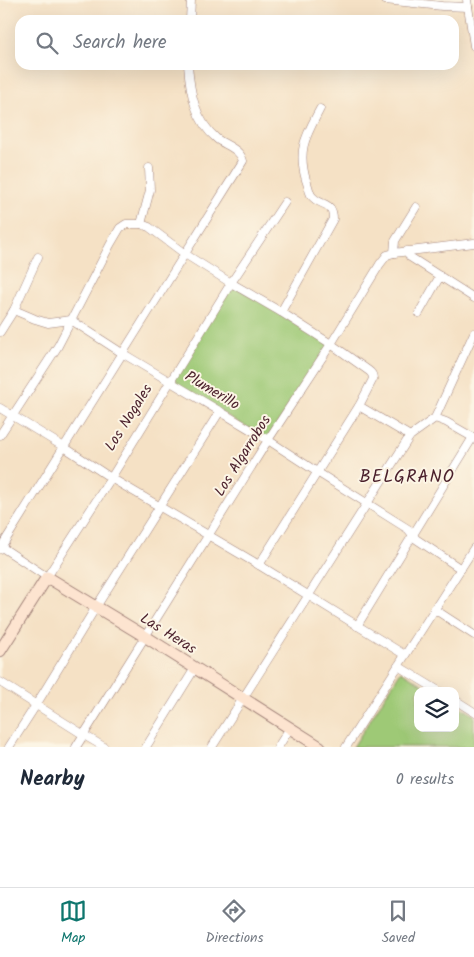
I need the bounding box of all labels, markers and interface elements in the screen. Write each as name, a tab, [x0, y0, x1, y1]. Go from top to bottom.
search box	[15, 15, 459, 70]
text: Search here	[73, 28, 167, 58]
icon: search	[33, 29, 61, 57]
street label: Plumerillo	[180, 365, 244, 417]
street label: Los Nogales	[99, 379, 159, 456]
street label: Los Algarrobos	[208, 410, 278, 501]
district label: BELGRANO	[359, 463, 455, 492]
street label: Las Heras	[135, 607, 202, 661]
map controls	[414, 687, 459, 732]
button: layers	[414, 687, 459, 732]
text: Nearby	[20, 763, 85, 796]
text: 0 results	[396, 767, 454, 792]
tab: Map	[59, 897, 87, 949]
tab: Directions	[205, 897, 263, 949]
tab: Saved	[382, 897, 415, 949]

